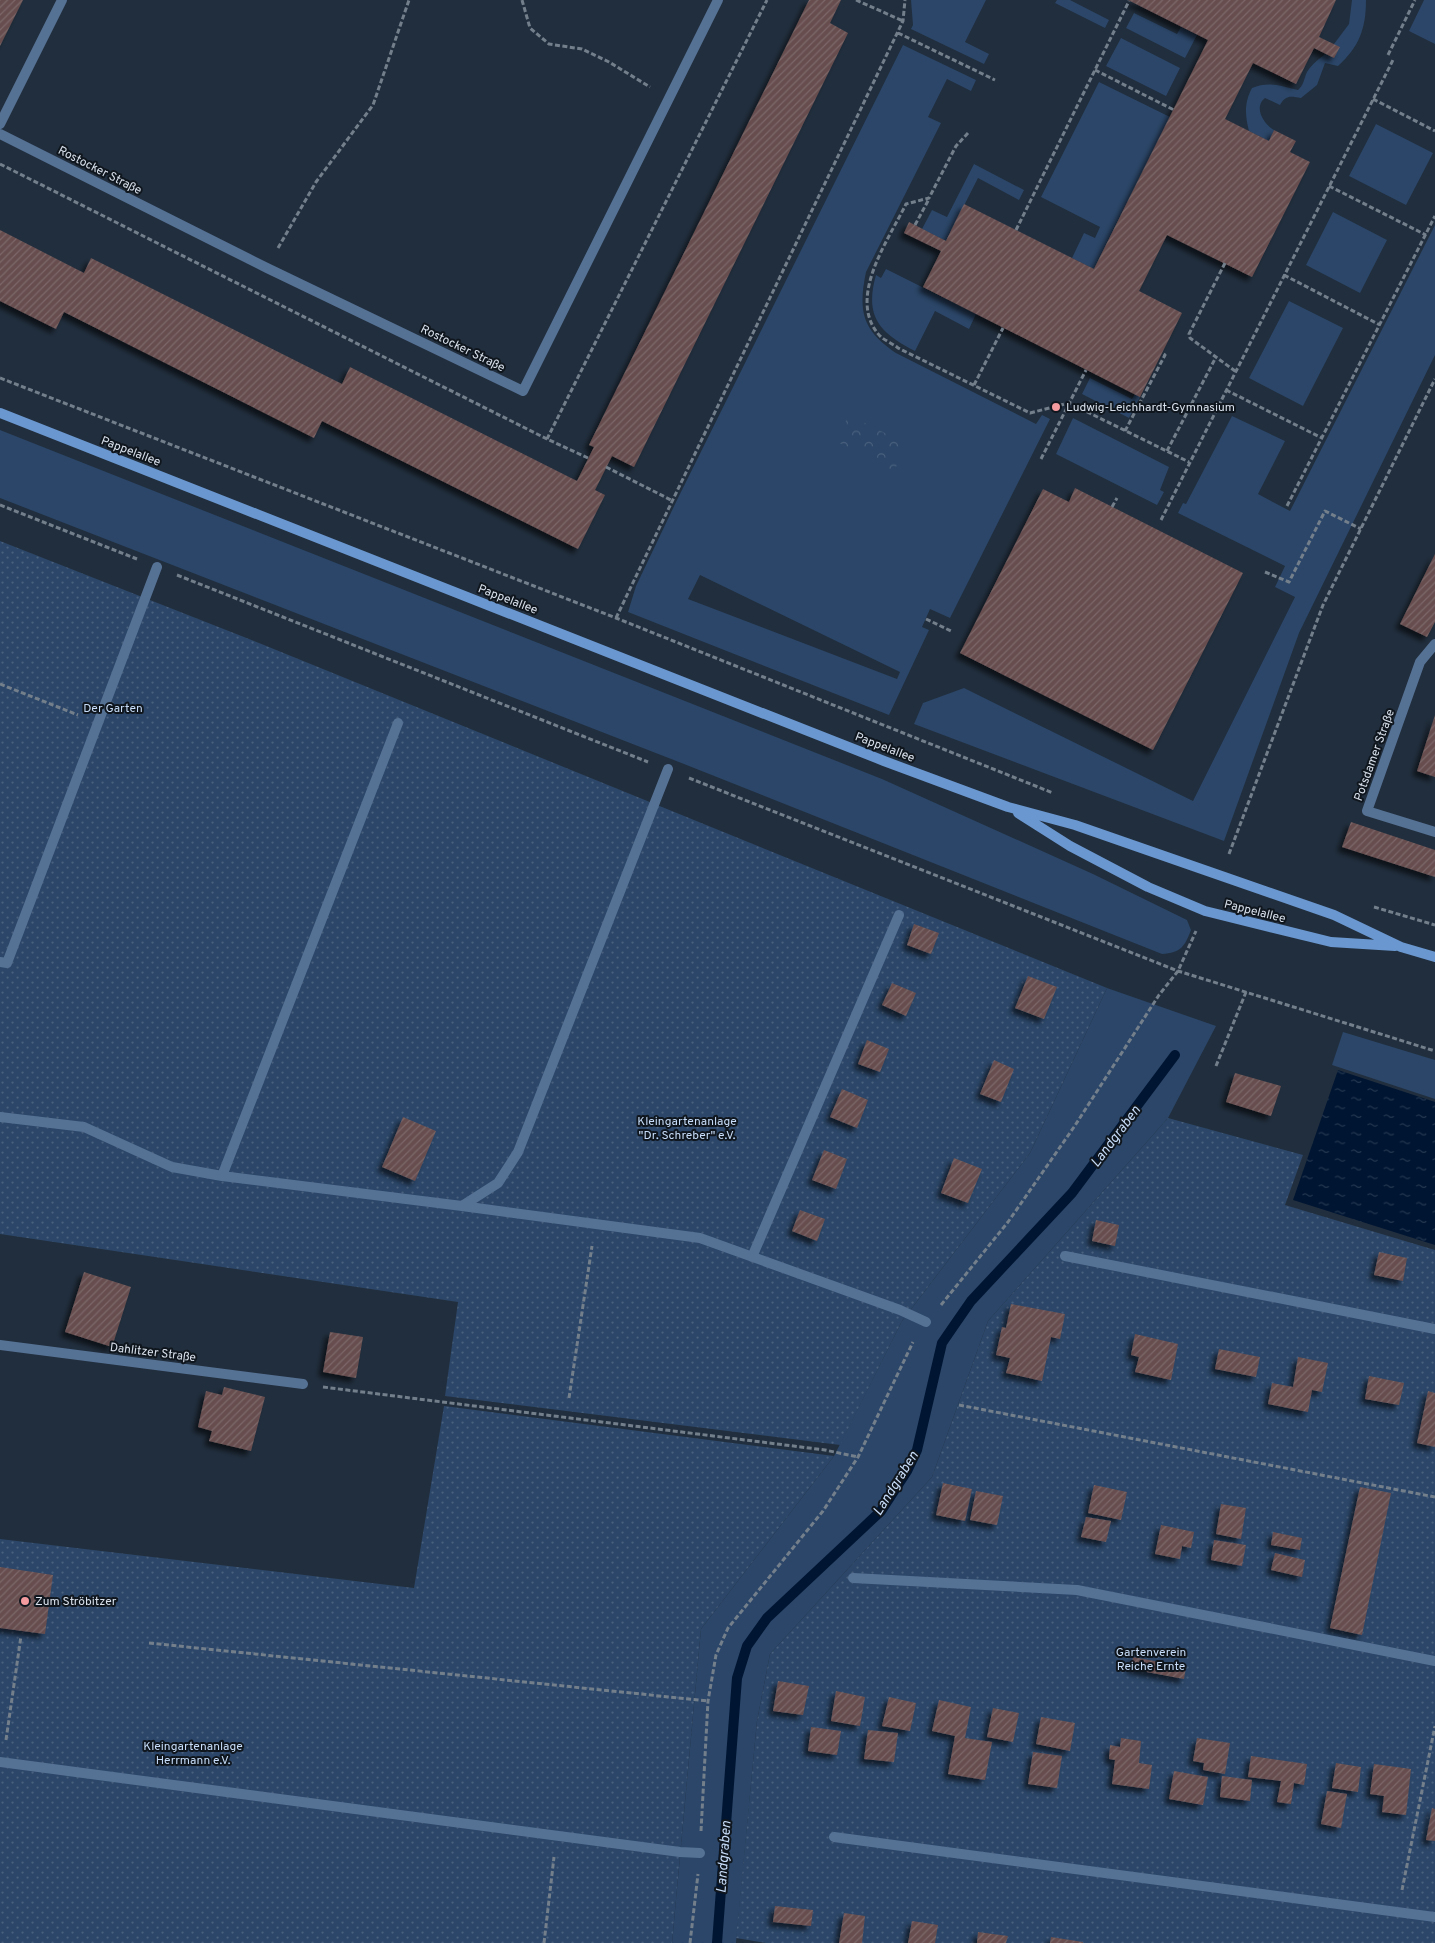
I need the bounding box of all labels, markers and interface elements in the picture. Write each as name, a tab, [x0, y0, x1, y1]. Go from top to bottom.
street label: Rostocker Straße	[55, 143, 144, 199]
street label: Rostocker Straße	[418, 322, 507, 376]
place label: Ludwig-Leichhardt-Gymnasium	[1066, 400, 1235, 416]
marker: Ludwig-Leichhardt-Gymnasium	[1050, 401, 1062, 413]
street label: Pappelallee	[98, 433, 163, 471]
street label: Pappelallee	[475, 581, 540, 619]
park label: Der Garten	[83, 701, 143, 717]
street label: Potsdamer Straße	[1351, 707, 1399, 804]
street label: Pappelallee	[852, 729, 917, 767]
street label: Pappelallee	[1222, 897, 1287, 927]
water label: Landgraben	[1088, 1103, 1145, 1171]
park label: Kleingartenanlage "Dr. Schreber" e.V.	[637, 1114, 737, 1144]
street label: Dahlitzer Straße	[109, 1340, 197, 1366]
water label: Landgraben	[870, 1448, 923, 1519]
place label: Zum Ströbitzer	[35, 1594, 117, 1610]
marker: Zum Ströbitzer	[19, 1595, 31, 1607]
park label: Gartenverein Reiche Ernte	[1116, 1645, 1186, 1675]
park label: Kleingartenanlage Herrmann e.V.	[143, 1739, 243, 1769]
water label: Landgraben	[713, 1820, 736, 1894]

